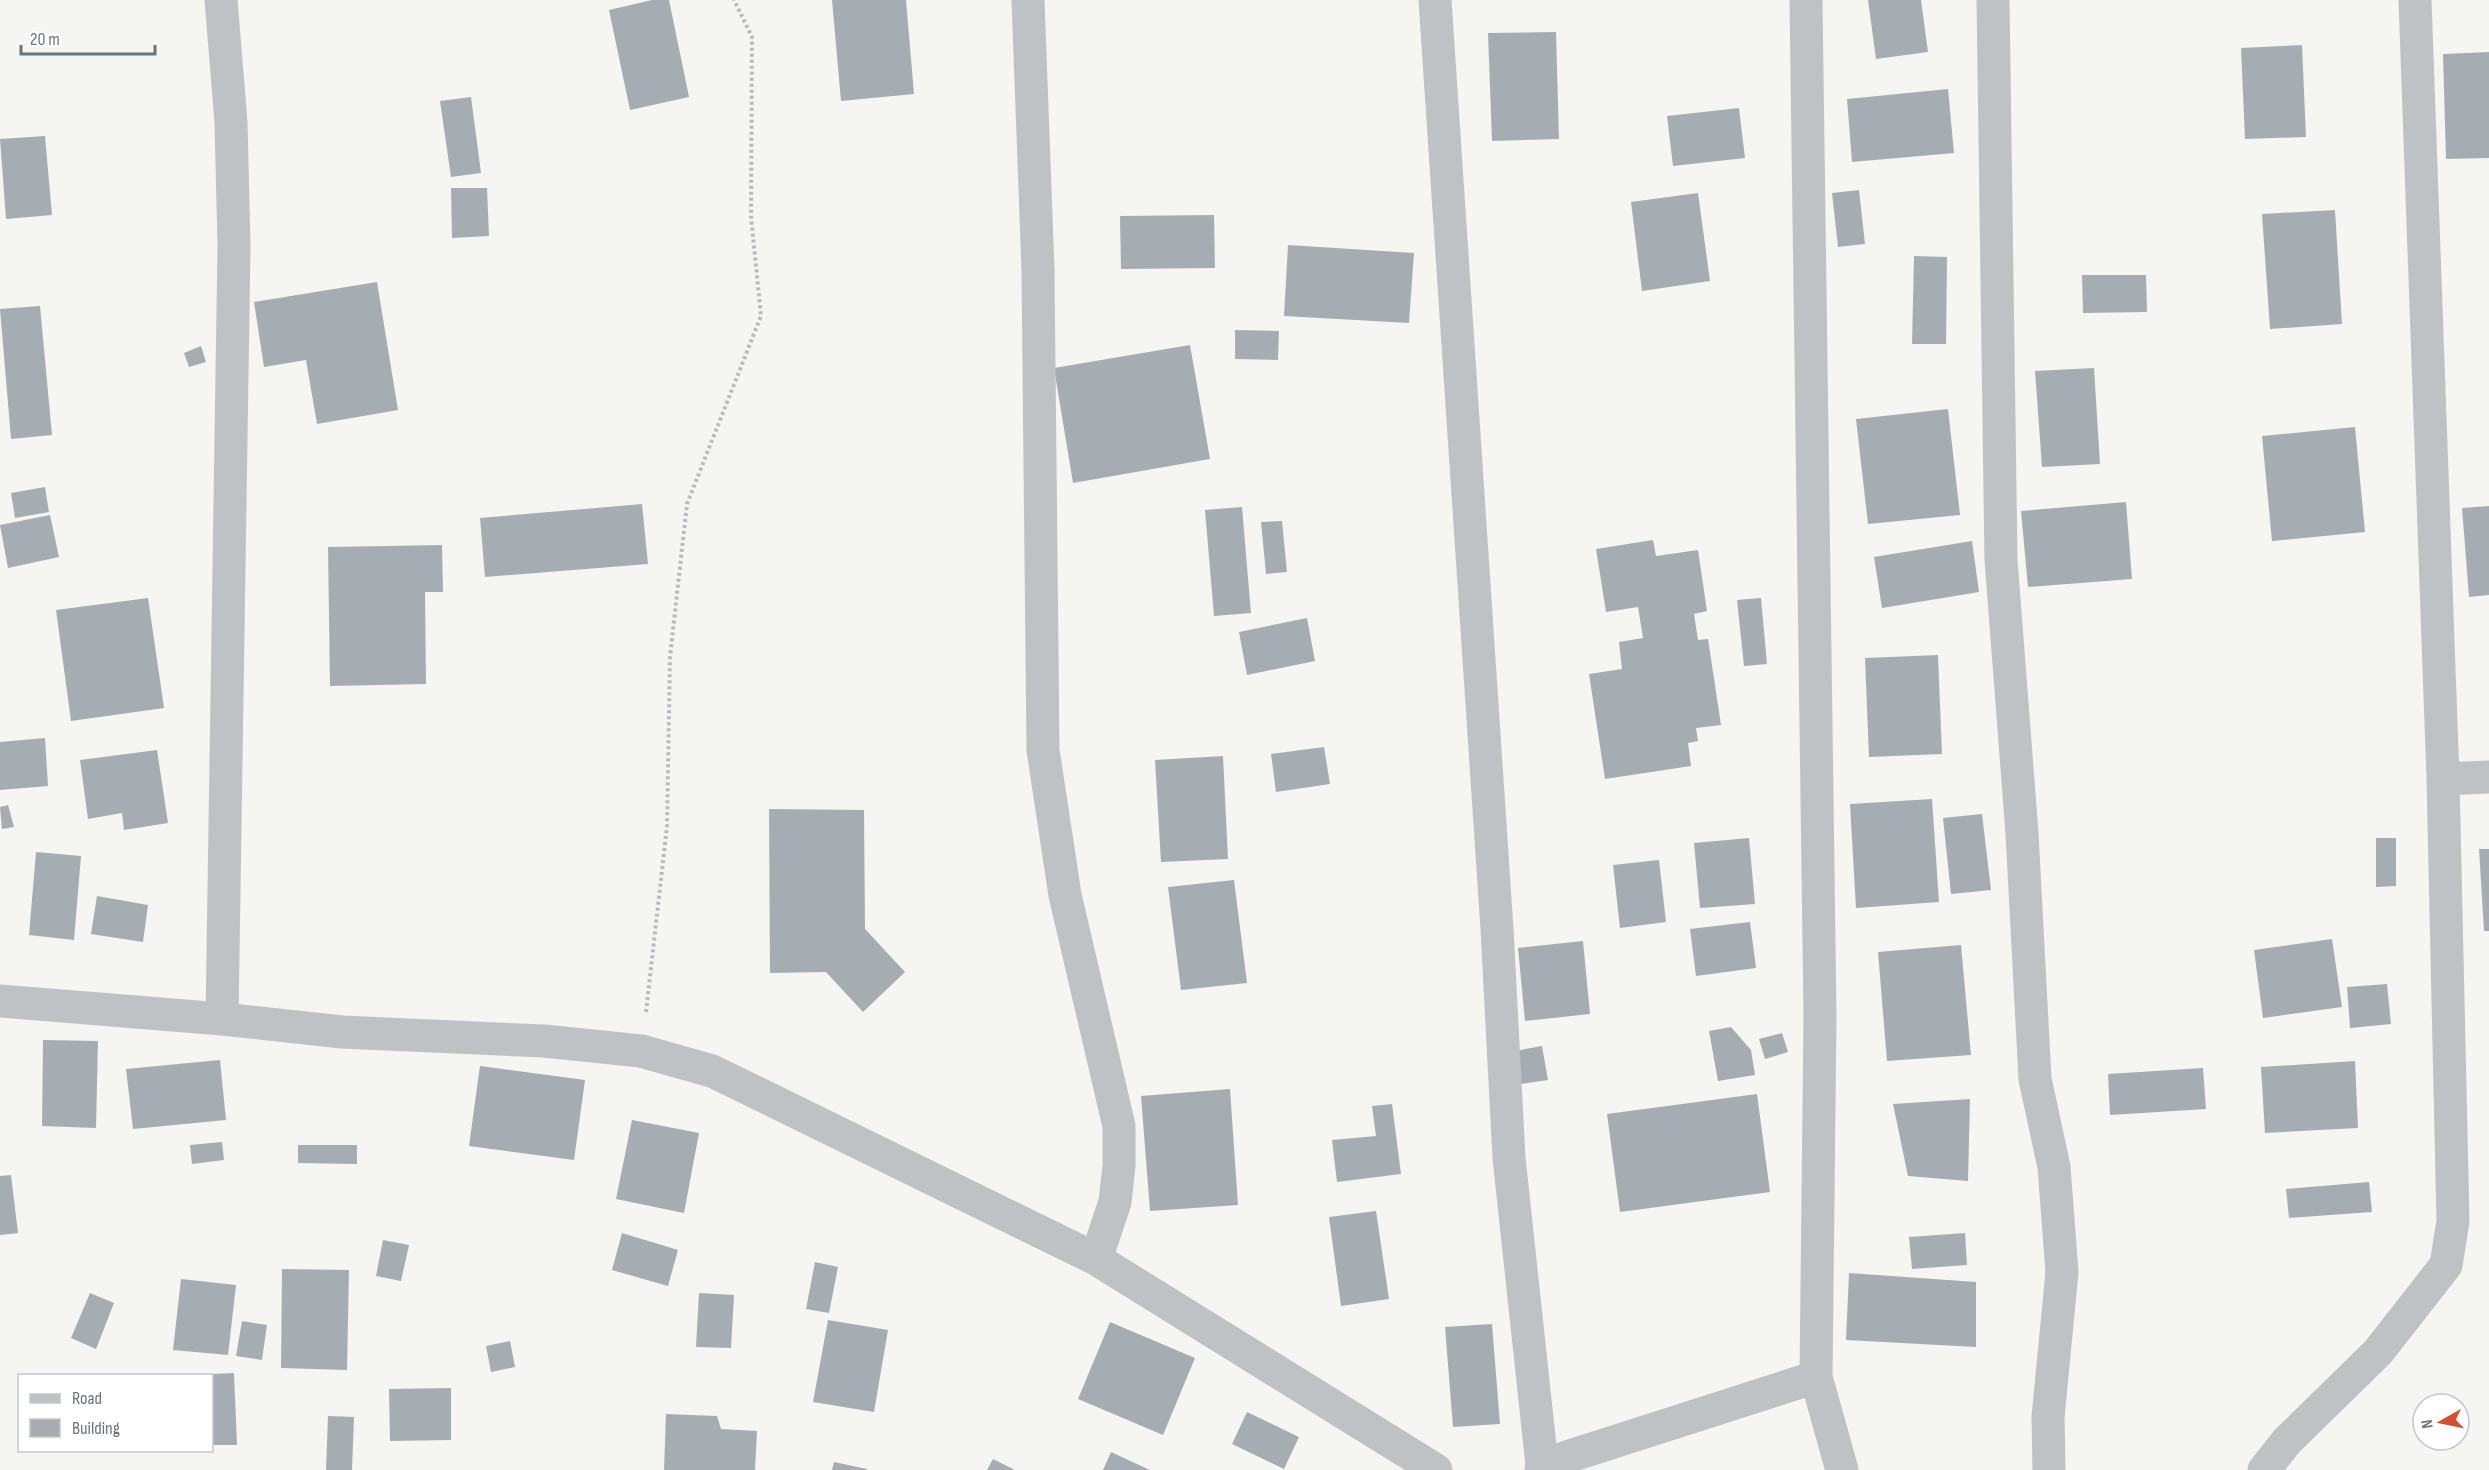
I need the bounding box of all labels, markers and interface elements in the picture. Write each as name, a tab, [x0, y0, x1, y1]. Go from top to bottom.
scale bar	[21, 18, 154, 56]
text: 20 m	[30, 29, 60, 50]
legend	[18, 1374, 213, 1452]
text: Road	[72, 1388, 102, 1409]
north arrow	[2411, 1392, 2471, 1452]
text: Building	[72, 1418, 120, 1439]
text: N	[2418, 1418, 2438, 1430]

